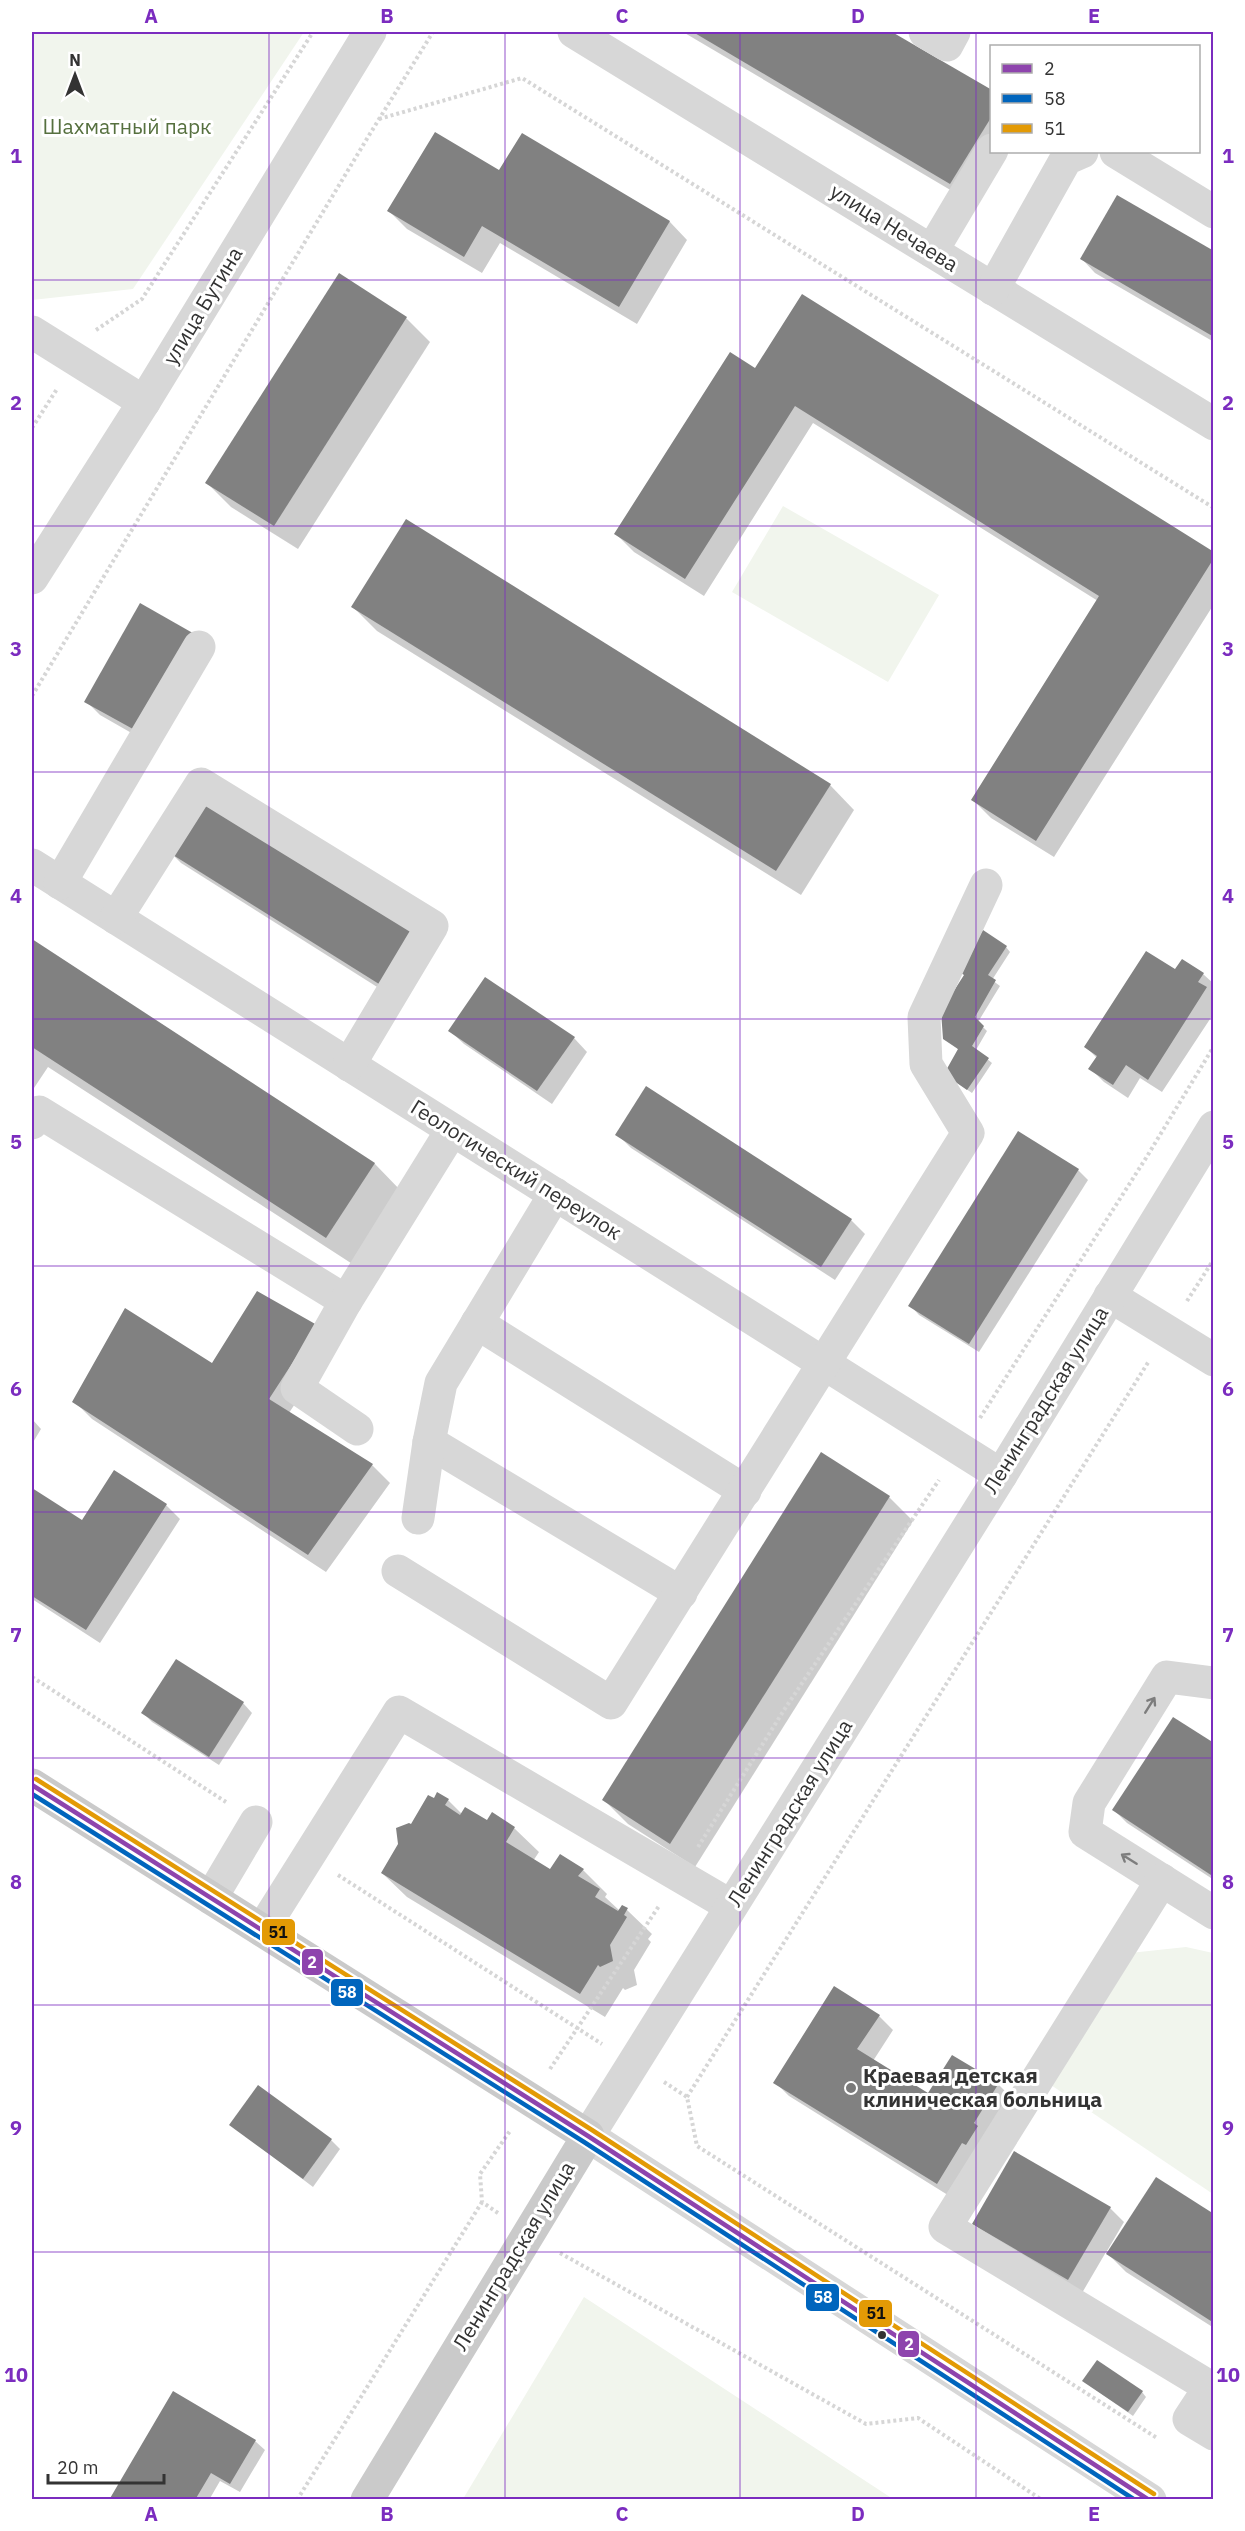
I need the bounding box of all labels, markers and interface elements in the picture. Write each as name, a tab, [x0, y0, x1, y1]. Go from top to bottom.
text: A	[144, 2, 158, 29]
text: B	[380, 2, 394, 29]
text: C	[615, 2, 629, 29]
text: D	[851, 2, 865, 29]
text: E	[1088, 2, 1100, 29]
north arrow	[45, 45, 105, 105]
legend	[990, 45, 1200, 153]
text: N	[69, 50, 81, 70]
text: 2	[1044, 57, 1055, 80]
text: 58	[1044, 87, 1066, 110]
park label: Шахматный парк	[42, 112, 212, 140]
text: 51	[1044, 117, 1066, 140]
text: 1	[10, 142, 22, 169]
text: 1	[1222, 142, 1234, 169]
street label: улица Нечаева	[825, 176, 964, 278]
street label: улица Бутина	[156, 241, 248, 370]
text: 2	[10, 389, 22, 416]
text: 2	[1222, 389, 1234, 416]
text: 3	[10, 635, 22, 662]
text: 3	[1222, 635, 1234, 662]
text: 4	[10, 882, 22, 909]
text: 4	[1222, 882, 1234, 909]
street label: Геологический переулок	[406, 1093, 627, 1246]
text: 5	[10, 1128, 22, 1155]
text: 5	[1222, 1128, 1234, 1155]
street label: Ленинградская улица	[976, 1300, 1114, 1498]
text: 6	[10, 1375, 22, 1402]
text: 6	[1222, 1375, 1234, 1402]
text: 7	[10, 1621, 22, 1648]
text: 7	[1222, 1621, 1234, 1648]
one-way arrow	[1143, 1697, 1156, 1714]
street label: Ленинградская улица	[720, 1713, 858, 1911]
one-way arrow	[1121, 1853, 1138, 1865]
text: 8	[10, 1868, 22, 1895]
text: 8	[1222, 1868, 1234, 1895]
line badge: 51	[261, 1918, 296, 1946]
text: 51	[268, 1922, 288, 1942]
line badge: 2	[301, 1948, 324, 1976]
text: 2	[307, 1952, 317, 1972]
line badge: 58	[330, 1978, 364, 2007]
text: 58	[337, 1982, 357, 2002]
place label: Краевая детская клиническая больница	[863, 2061, 1102, 2113]
marker: Краевая детская клиническая больница	[844, 2081, 858, 2095]
text: 9	[10, 2114, 22, 2141]
text: 9	[1222, 2114, 1234, 2141]
street label: Ленинградская улица	[446, 2156, 581, 2355]
line badge: 58	[805, 2283, 840, 2312]
text: 58	[813, 2287, 833, 2307]
line badge: 51	[858, 2299, 893, 2328]
text: 51	[866, 2303, 886, 2323]
unlabelled marker	[876, 2329, 888, 2341]
line badge: 2	[897, 2330, 920, 2358]
text: 2	[904, 2334, 914, 2354]
text: 10	[4, 2361, 28, 2388]
text: 10	[1216, 2361, 1240, 2388]
scale bar	[48, 2447, 164, 2485]
text: 20 m	[57, 2456, 99, 2479]
text: A	[144, 2500, 158, 2527]
text: B	[380, 2500, 394, 2527]
text: C	[615, 2500, 629, 2527]
text: D	[851, 2500, 865, 2527]
text: E	[1088, 2500, 1100, 2527]

